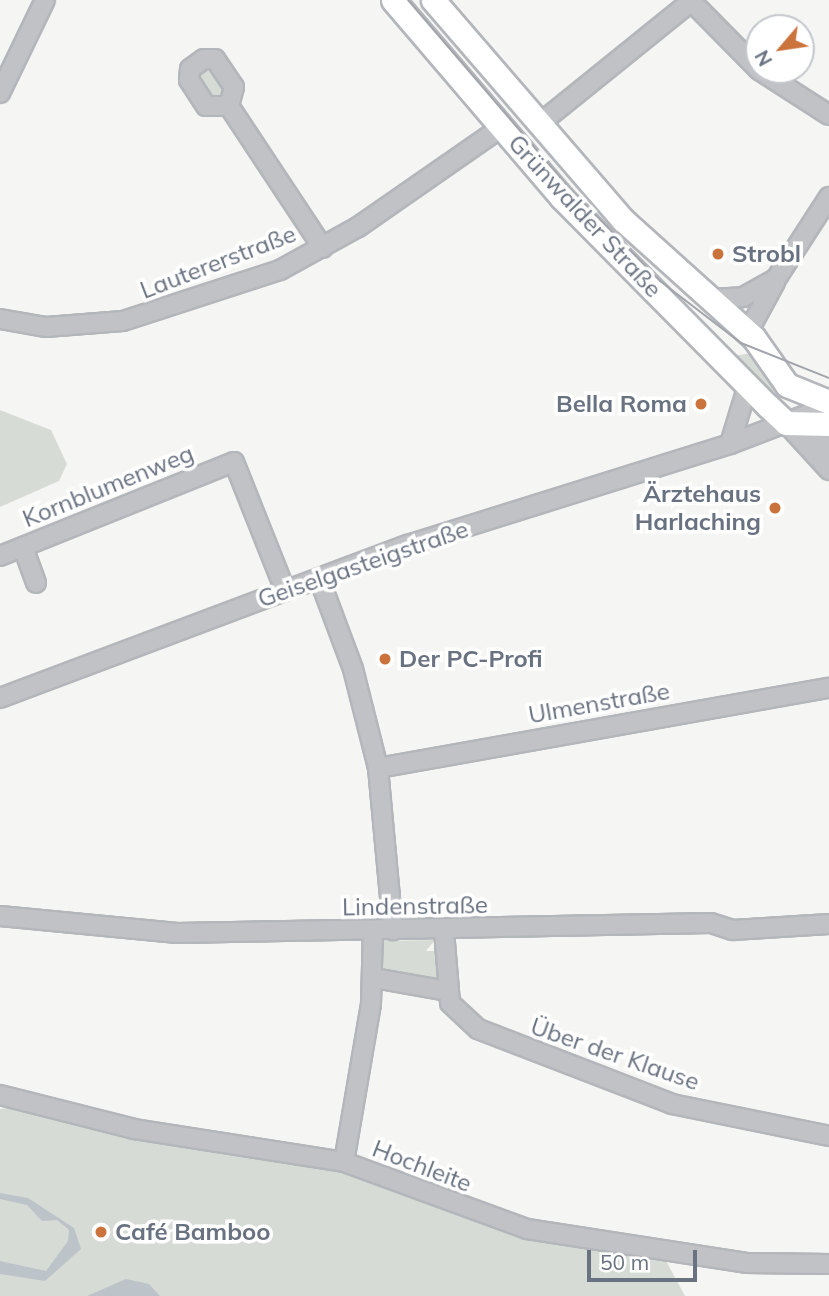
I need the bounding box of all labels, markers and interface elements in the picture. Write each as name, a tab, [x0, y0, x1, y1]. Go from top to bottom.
north arrow	[745, 14, 815, 84]
text: N	[749, 46, 777, 70]
street label: Grünwalder Straße	[502, 129, 668, 303]
street label: Lautererstraße	[136, 219, 300, 305]
place label: Strobl	[732, 240, 801, 268]
marker: Strobl	[710, 246, 726, 262]
place label: Bella Roma	[556, 390, 687, 418]
marker: Bella Roma	[693, 396, 709, 412]
street label: Kornblumenweg	[18, 439, 198, 533]
place label: Ärztehaus Harlaching	[635, 480, 761, 536]
marker: Ärztehaus Harlaching	[767, 500, 783, 516]
street label: Geiselgasteigstraße	[254, 514, 472, 614]
place label: Der PC-Profi	[399, 645, 543, 673]
marker: Der PC-Profi	[377, 651, 393, 667]
street label: Ulmenstraße	[526, 676, 672, 730]
street label: Lindenstraße	[342, 890, 488, 922]
street label: Über der Klause	[527, 1012, 703, 1096]
street label: Hochleite	[368, 1134, 476, 1198]
place label: Café Bamboo	[115, 1218, 270, 1246]
marker: Café Bamboo	[93, 1224, 109, 1240]
scale bar	[591, 1236, 701, 1280]
text: 50 m	[600, 1249, 649, 1275]

